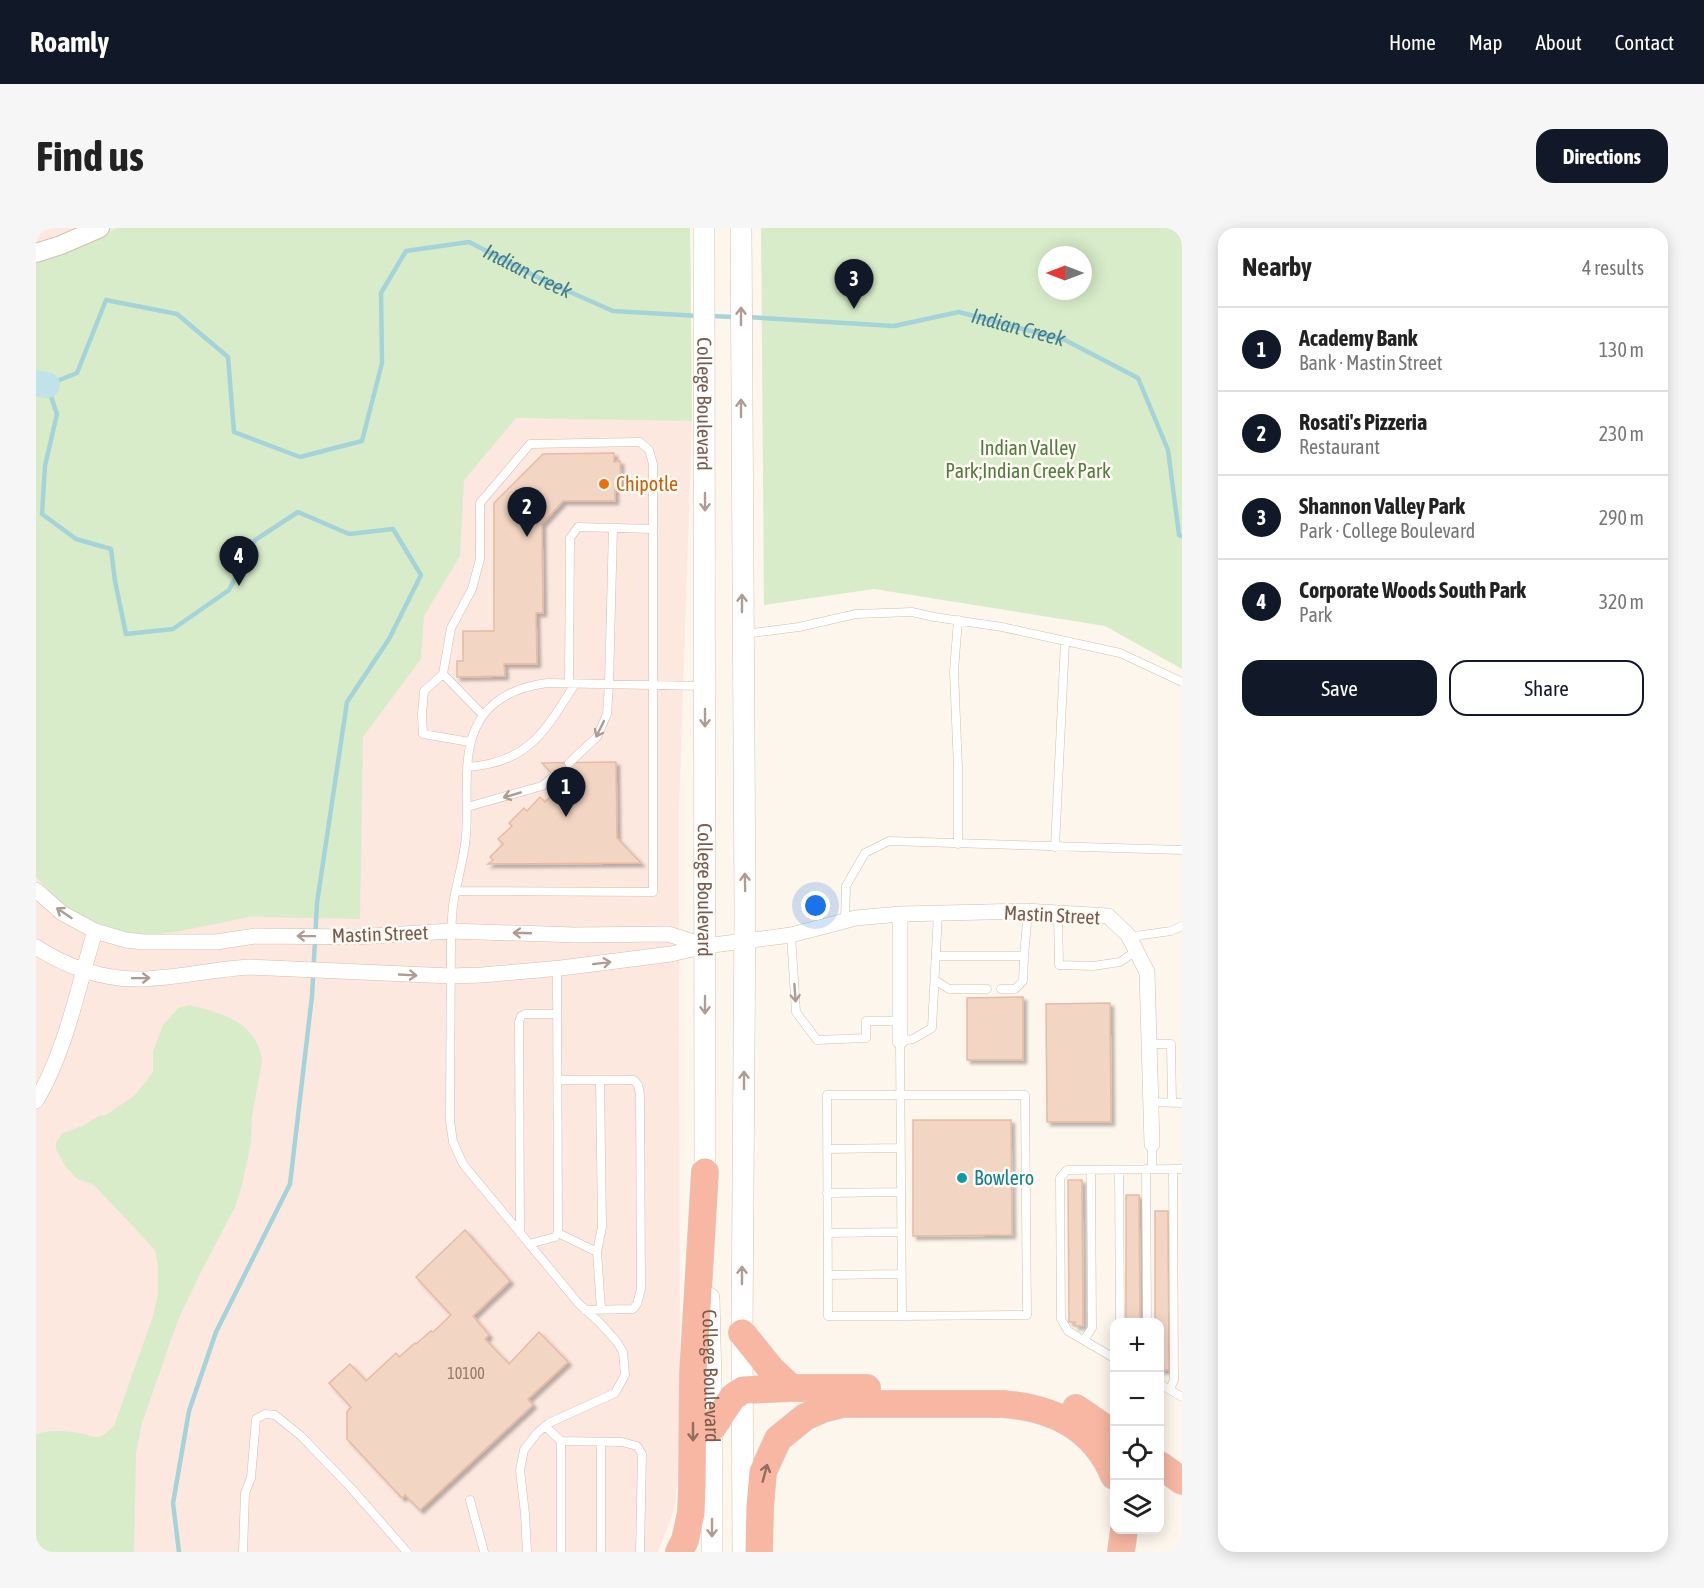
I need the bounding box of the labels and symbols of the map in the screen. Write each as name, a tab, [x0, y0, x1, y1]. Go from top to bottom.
water label: Indian Creek	[480, 238, 577, 303]
north arrow	[1038, 246, 1092, 300]
pin: 3	[834, 260, 874, 309]
water label: Indian Creek	[969, 303, 1069, 351]
one-way arrow	[735, 307, 747, 327]
street label: College Boulevard	[693, 337, 716, 471]
one-way arrow	[735, 399, 747, 419]
park label: Indian Valley Park;Indian Creek Park	[945, 436, 1111, 482]
place label: Chipotle	[616, 472, 678, 495]
marker: Chipotle	[597, 477, 611, 491]
pin: 2	[508, 488, 546, 537]
one-way arrow	[699, 492, 711, 512]
pin: 4	[220, 536, 258, 586]
one-way arrow	[736, 594, 748, 614]
one-way arrow	[699, 708, 711, 728]
one-way arrow	[593, 720, 605, 738]
pin: 1	[546, 768, 586, 817]
one-way arrow	[503, 789, 522, 801]
street label: College Boulevard	[694, 823, 717, 957]
one-way arrow	[739, 873, 750, 893]
your location	[801, 891, 830, 920]
street label: Mastin Street	[1003, 900, 1101, 929]
one-way arrow	[56, 907, 72, 919]
street label: Mastin Street	[331, 920, 429, 947]
one-way arrow	[513, 928, 533, 939]
one-way arrow	[296, 931, 316, 942]
one-way arrow	[592, 957, 612, 968]
one-way arrow	[398, 969, 418, 980]
one-way arrow	[130, 973, 150, 984]
one-way arrow	[789, 983, 800, 1003]
one-way arrow	[699, 994, 711, 1014]
one-way arrow	[738, 1070, 750, 1090]
place label: Bowlero	[974, 1166, 1034, 1189]
marker: Bowlero	[955, 1171, 969, 1185]
one-way arrow	[736, 1265, 748, 1285]
street label: College Boulevard	[698, 1309, 724, 1443]
house number: 10100	[447, 1364, 485, 1382]
one-way arrow	[687, 1422, 699, 1442]
one-way arrow	[759, 1464, 771, 1483]
one-way arrow	[706, 1518, 718, 1538]

